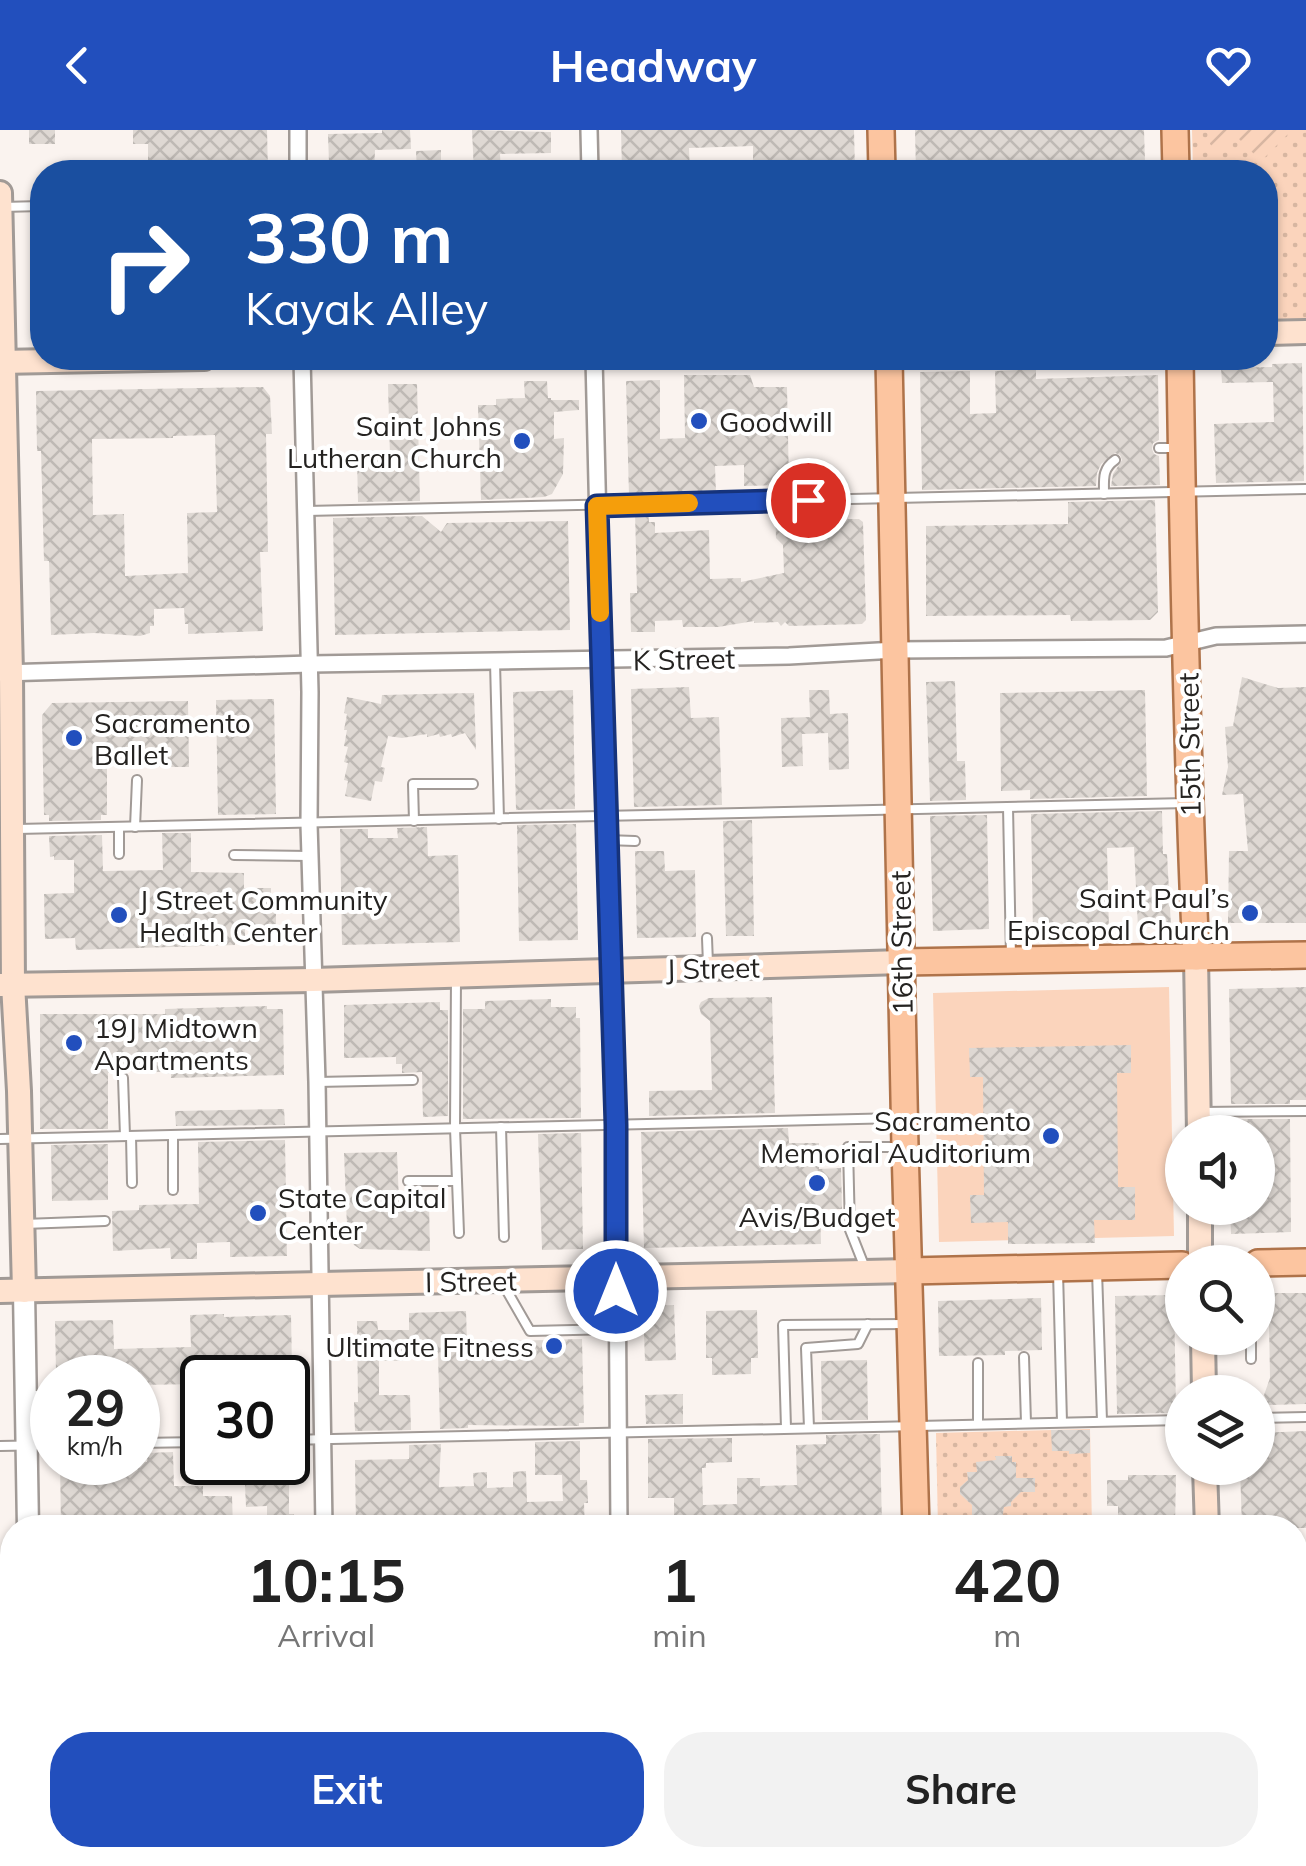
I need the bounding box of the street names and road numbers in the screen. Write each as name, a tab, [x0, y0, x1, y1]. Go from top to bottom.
street label: K Street	[632, 641, 736, 677]
street label: 15th Street	[1170, 672, 1208, 818]
street label: 16th Street	[882, 870, 920, 1016]
street label: J Street	[666, 950, 760, 986]
street label: I Street	[425, 1263, 517, 1299]

